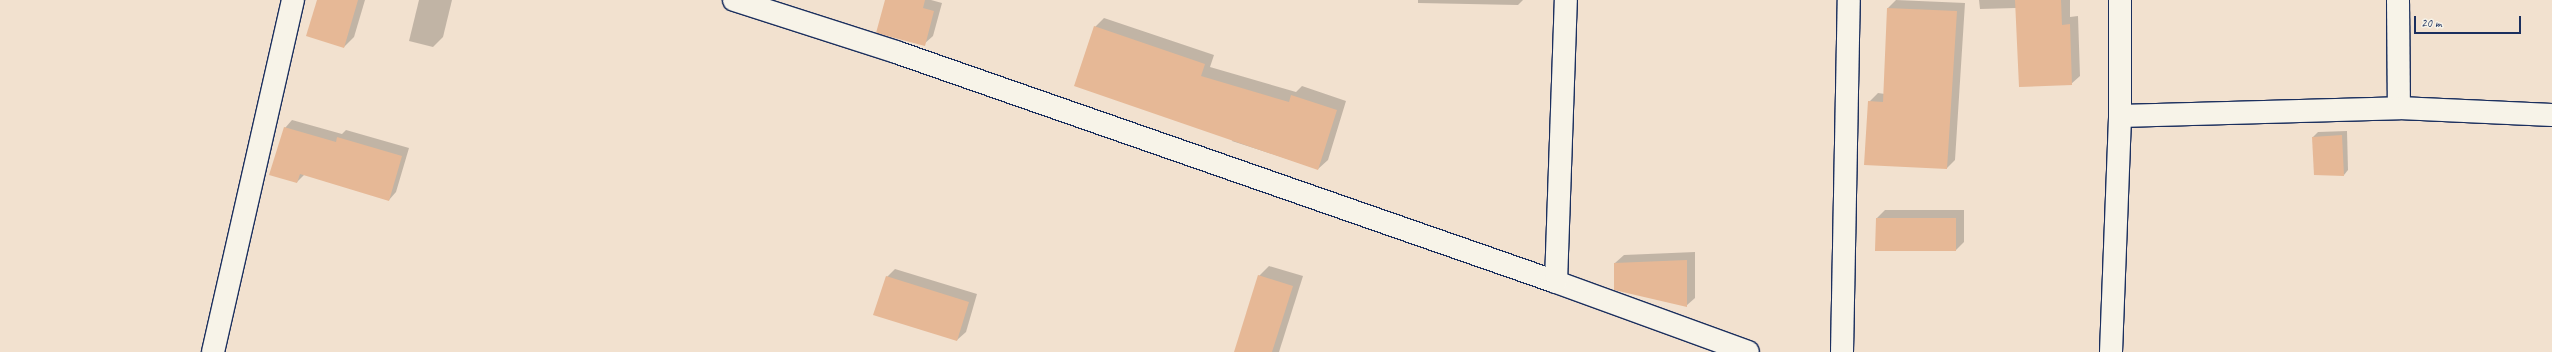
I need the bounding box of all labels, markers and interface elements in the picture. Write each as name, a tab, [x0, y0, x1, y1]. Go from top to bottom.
scale bar	[2416, 8, 2523, 34]
text: 20 m	[2421, 15, 2441, 31]

